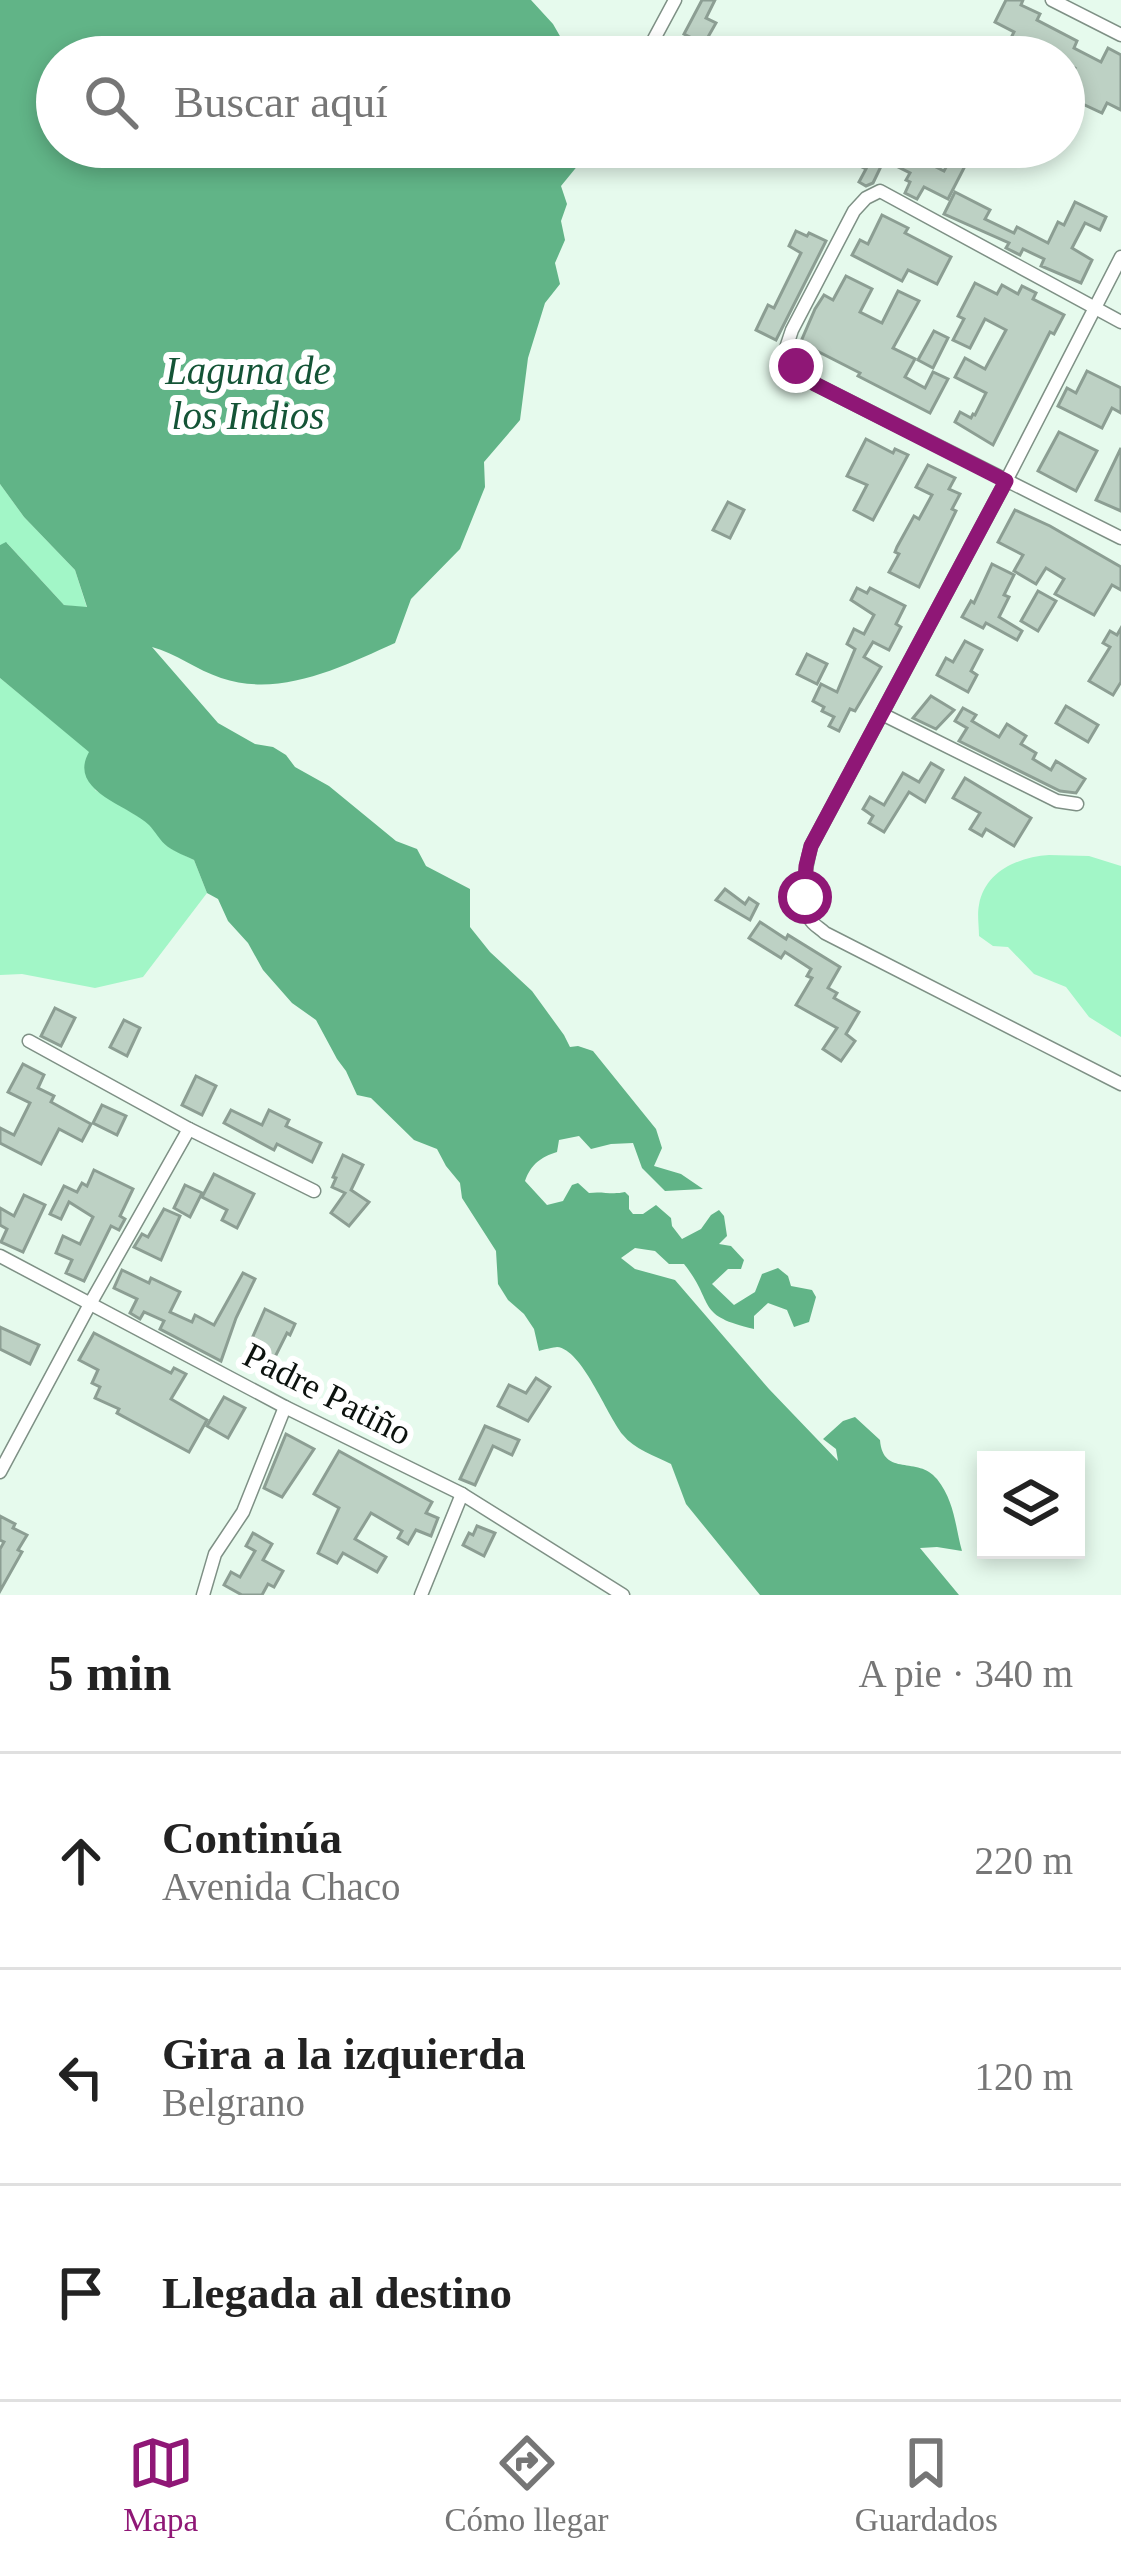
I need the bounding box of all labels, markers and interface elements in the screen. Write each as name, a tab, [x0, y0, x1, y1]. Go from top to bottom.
search box	[36, 36, 1085, 168]
icon: search	[78, 69, 144, 135]
text: Buscar aquí	[174, 77, 388, 127]
route end	[769, 339, 823, 393]
water label: Laguna de los Indios	[164, 349, 331, 437]
route start	[778, 870, 832, 924]
street label: Padre Patiño	[237, 1335, 418, 1453]
map controls	[977, 1451, 1085, 1559]
button: layers	[977, 1451, 1085, 1559]
text: 5 min	[48, 1645, 171, 1701]
text: A pie · 340 m	[859, 1652, 1073, 1695]
text: Continúa	[162, 1813, 342, 1863]
icon: ahead	[48, 1828, 114, 1894]
text: 220 m	[974, 1839, 1073, 1882]
text: Avenida Chaco	[162, 1865, 401, 1908]
text: Gira a la izquierda	[162, 2029, 526, 2079]
icon: left	[48, 2044, 114, 2110]
text: 120 m	[974, 2055, 1073, 2098]
text: Belgrano	[162, 2081, 305, 2124]
icon: arrive	[48, 2260, 114, 2326]
text: Llegada al destino	[162, 2268, 512, 2318]
tab: Mapa	[123, 2430, 198, 2539]
tab: Cómo llegar	[445, 2430, 609, 2539]
tab: Guardados	[855, 2430, 998, 2539]

